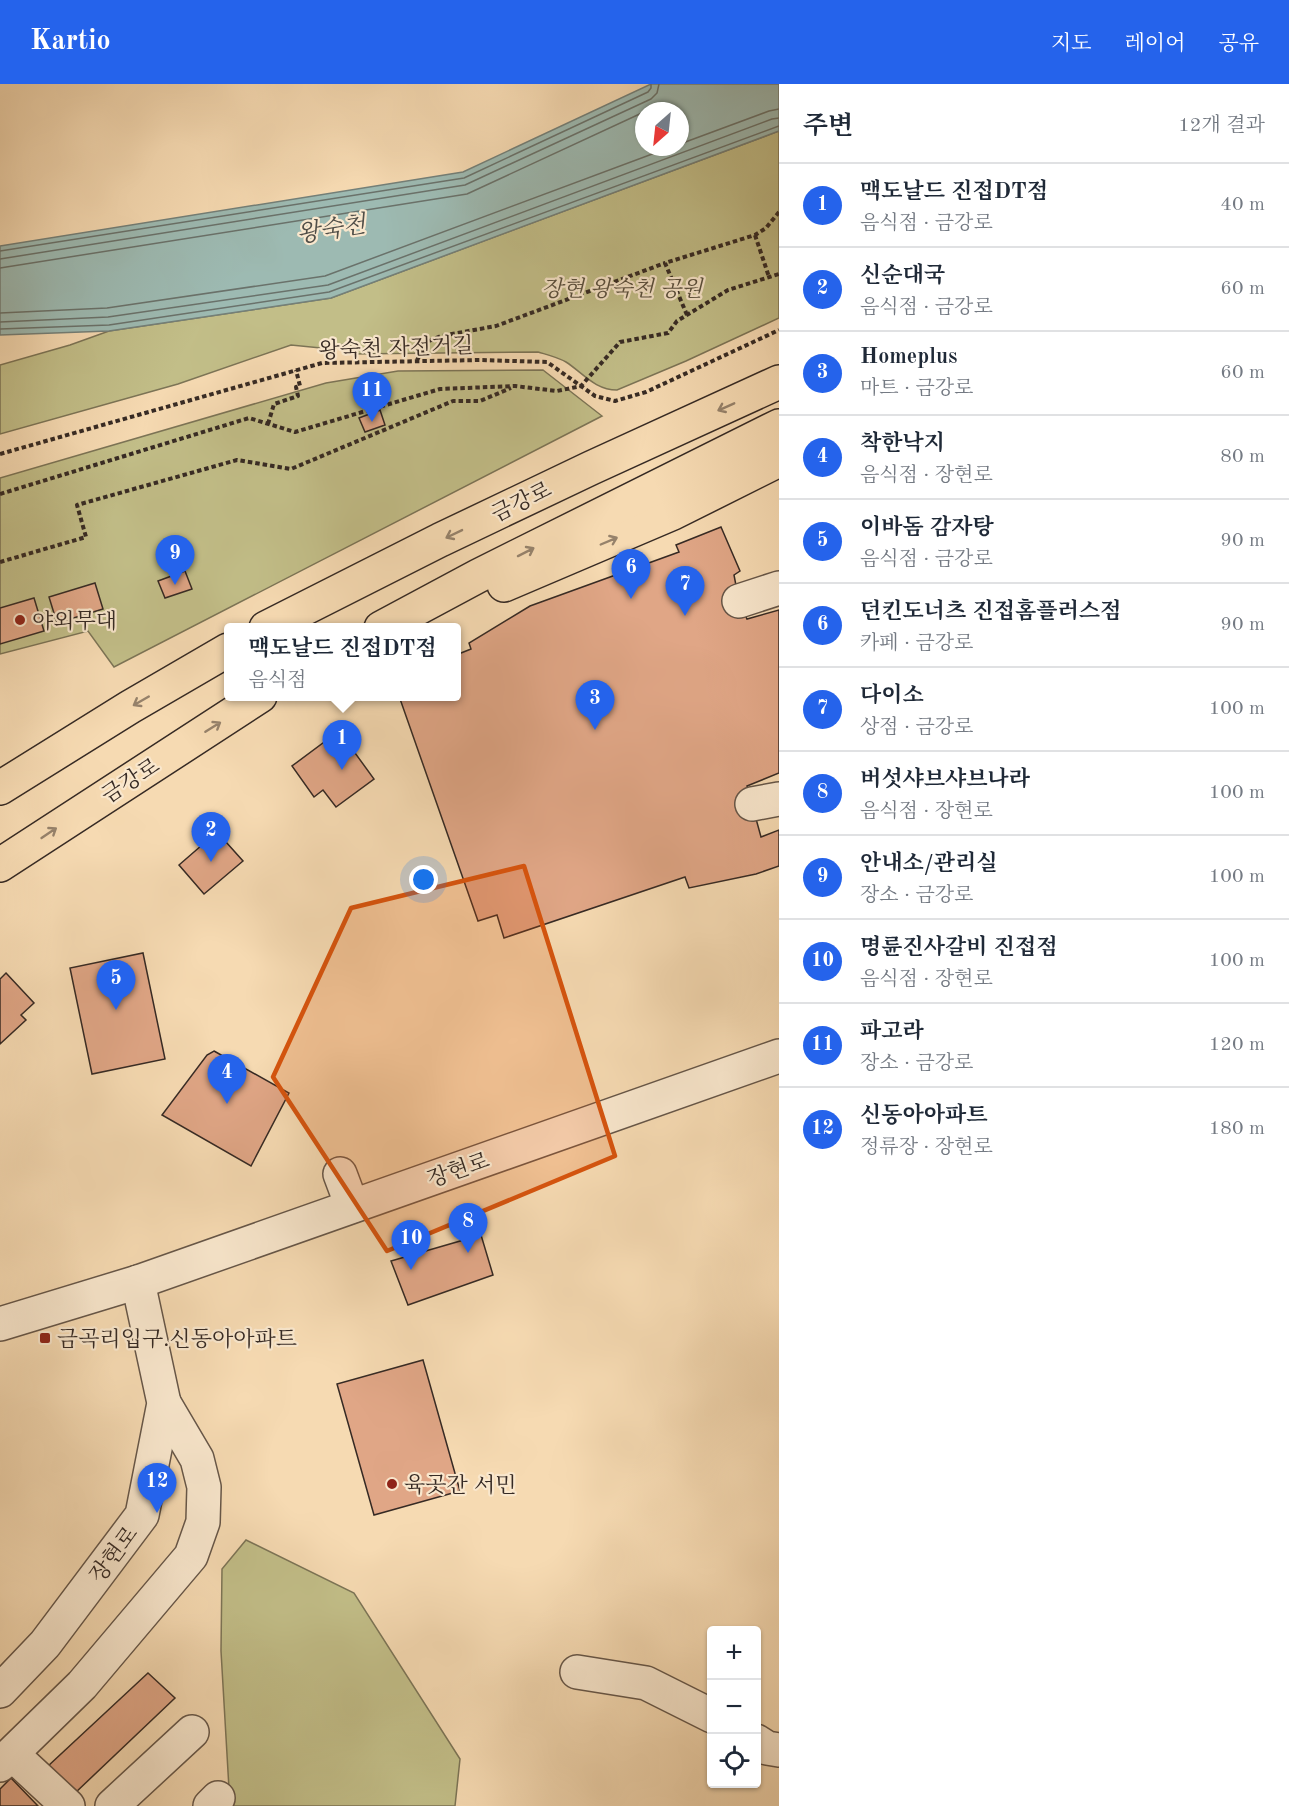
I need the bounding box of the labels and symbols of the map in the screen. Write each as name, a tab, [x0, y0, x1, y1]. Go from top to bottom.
north arrow	[635, 102, 689, 156]
water label: 왕숙천	[295, 210, 369, 248]
park label: 장현 왕숙천 공원	[541, 277, 704, 301]
street label: 왕숙천 자전거길	[318, 333, 474, 363]
pin: 11	[352, 372, 392, 422]
one-way arrow	[717, 401, 735, 413]
street label: 금강로	[488, 478, 555, 527]
one-way arrow	[446, 528, 464, 540]
one-way arrow	[599, 535, 617, 546]
pin: 9	[156, 536, 195, 585]
one-way arrow	[517, 545, 535, 557]
pin: 6	[612, 550, 650, 599]
pin: 7	[666, 566, 704, 616]
place label: 야외무대	[32, 610, 117, 633]
marker: 야외무대	[13, 613, 27, 627]
pin: 3	[576, 680, 614, 730]
one-way arrow	[133, 695, 150, 707]
one-way arrow	[204, 720, 221, 733]
pin: 1	[322, 720, 362, 770]
street label: 금강로	[98, 754, 164, 808]
pin: 2	[192, 812, 230, 862]
one-way arrow	[40, 827, 57, 839]
your location	[409, 865, 438, 894]
pin: 5	[96, 960, 136, 1010]
pin: 4	[208, 1054, 246, 1104]
street label: 장현로	[425, 1149, 492, 1192]
pin: 8	[448, 1204, 488, 1253]
pin: 10	[392, 1220, 430, 1270]
place label: 금곡리입구.신동아아파트	[57, 1328, 297, 1351]
marker: 금곡리입구.신동아아파트	[38, 1331, 52, 1345]
pin: 12	[138, 1464, 176, 1513]
place label: 육곳간 서민	[404, 1474, 516, 1497]
marker: 육곳간 서민	[385, 1477, 399, 1491]
street label: 장현로	[86, 1523, 143, 1587]

